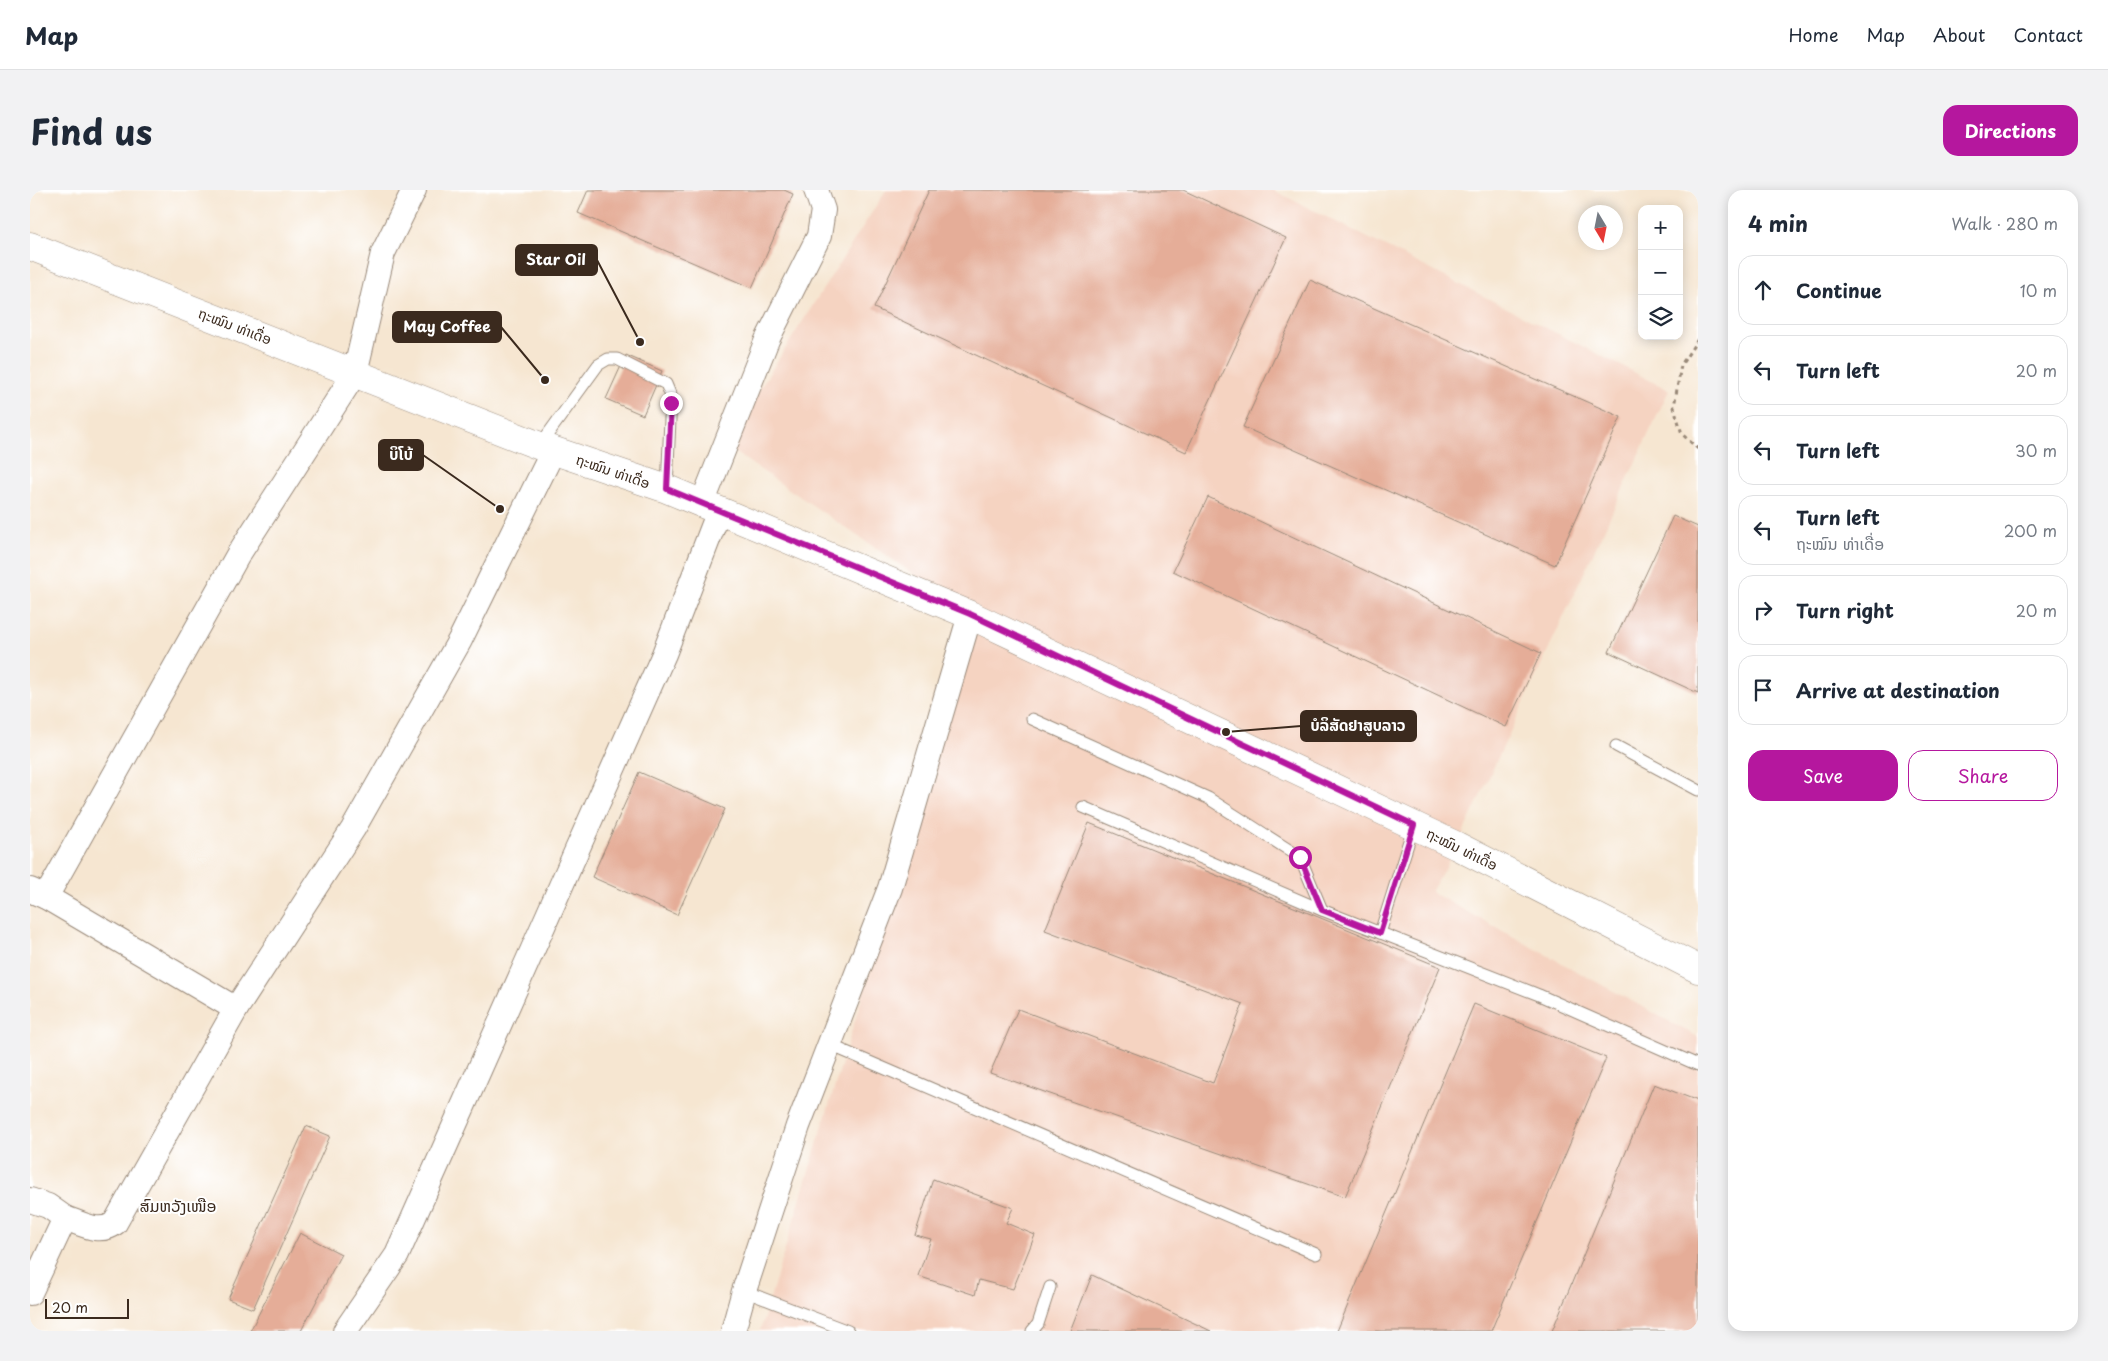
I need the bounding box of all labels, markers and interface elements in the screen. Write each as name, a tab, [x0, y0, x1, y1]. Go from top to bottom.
text: Map	[25, 17, 78, 53]
text: Home	[1788, 21, 1838, 48]
text: Map	[1866, 21, 1905, 48]
text: About	[1933, 21, 1985, 48]
text: Contact	[2013, 21, 2083, 48]
text: Find us	[30, 104, 152, 157]
button: Directions	[1943, 105, 2078, 156]
north arrow	[1578, 205, 1623, 250]
map controls	[1638, 205, 1683, 340]
button: +	[1638, 205, 1683, 250]
text: 4 min	[1748, 207, 1808, 239]
text: Walk · 280 m	[1951, 211, 2058, 235]
callout: Star Oil	[516, 245, 597, 275]
text: Star Oil	[526, 247, 586, 270]
button: −	[1638, 250, 1683, 295]
icon: ahead	[1749, 276, 1777, 304]
text: Continue	[1796, 276, 1882, 304]
text: 10 m	[2020, 278, 2057, 302]
button: layers	[1638, 295, 1683, 340]
street label: ຖະໝົນ ທ່າເດື່ອ	[195, 302, 275, 350]
callout: May Coffee	[393, 312, 501, 342]
text: May Coffee	[403, 314, 491, 337]
icon: left	[1749, 356, 1777, 384]
text: Turn left	[1796, 356, 1880, 384]
text: 20 m	[2016, 358, 2057, 382]
route end	[660, 392, 683, 415]
icon: left	[1749, 436, 1777, 464]
text: Turn left	[1796, 436, 1880, 464]
text: 30 m	[2015, 438, 2057, 462]
callout: ບິໂບ້	[379, 440, 423, 470]
text: ບິໂບ້	[389, 442, 414, 465]
street label: ຖະໝົນ ທ່າເດື່ອ	[573, 449, 653, 493]
text: Turn left	[1796, 503, 1880, 531]
icon: left	[1749, 516, 1777, 544]
text: 200 m	[2004, 518, 2057, 542]
text: ຖະໝົນ ທ່າເດື່ອ	[1796, 531, 1884, 555]
icon: right	[1749, 596, 1777, 624]
text: Turn right	[1796, 596, 1894, 624]
text: 20 m	[2016, 598, 2057, 622]
icon: arrive	[1749, 676, 1777, 704]
text: Arrive at destination	[1796, 676, 2000, 704]
callout: ບໍລິສັດຢາສູບລາວ	[1301, 711, 1416, 741]
text: ບໍລິສັດຢາສູບລາວ	[1310, 713, 1406, 737]
button: Save	[1748, 750, 1898, 801]
button: Share	[1908, 750, 2058, 801]
street label: ຖະໝົນ ທ່າເດື່ອ	[1423, 823, 1501, 875]
route start	[1289, 846, 1312, 869]
district label: ສົມຫວັງເໜືອ	[140, 1193, 216, 1217]
scale bar	[45, 1296, 129, 1319]
text: 20 m	[52, 1297, 88, 1318]

